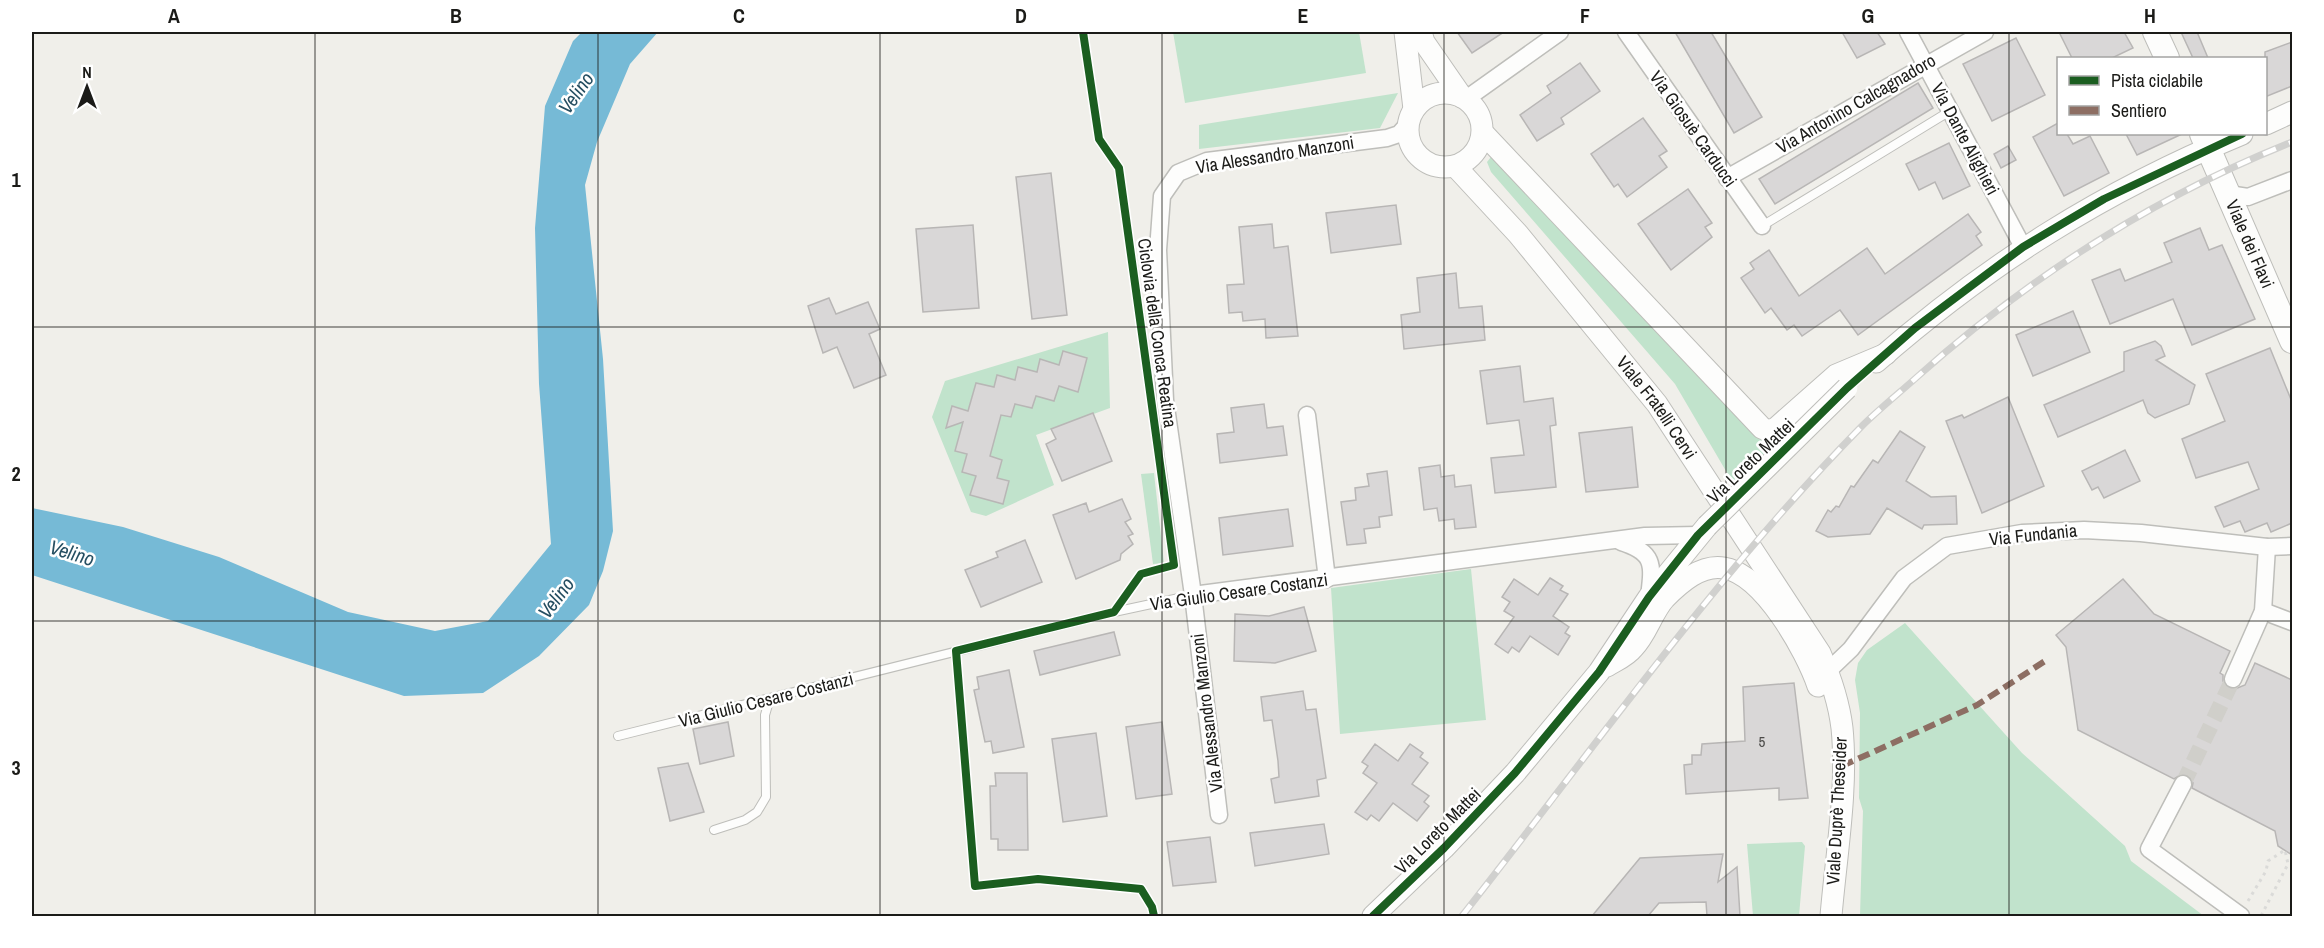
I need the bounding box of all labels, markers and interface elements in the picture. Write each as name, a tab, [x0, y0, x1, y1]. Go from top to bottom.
text: A	[168, 2, 180, 29]
text: B	[450, 2, 462, 29]
text: C	[733, 2, 745, 29]
text: D	[1015, 2, 1027, 29]
text: E	[1298, 2, 1309, 29]
text: F	[1580, 2, 1590, 29]
text: G	[1862, 2, 1874, 29]
text: H	[2144, 2, 2156, 29]
street label: Via Antonino Calcagnadoro	[1771, 48, 1940, 159]
north arrow	[57, 57, 117, 117]
legend	[2057, 57, 2267, 135]
text: N	[82, 61, 92, 83]
water label: Velino	[552, 66, 600, 119]
street label: Via Giosuè Carducci	[1644, 66, 1743, 192]
text: Pista ciclabile	[2111, 68, 2203, 93]
street label: Via Dante Alighieri	[1925, 78, 2006, 199]
text: Sentiero	[2111, 98, 2167, 123]
street label: Via Alessandro Manzoni	[1194, 130, 1356, 179]
text: 1	[11, 166, 21, 193]
street label: Viale dei Flavi	[2220, 196, 2281, 292]
street label: Ciclovia della Conca Reatina	[1132, 237, 1183, 429]
street label: Viale Fratelli Cervi	[1611, 351, 1703, 464]
street label: Via Loreto Mattei	[1701, 412, 1800, 509]
text: 2	[11, 460, 21, 487]
street label: Via Fundania	[1988, 517, 2078, 552]
water label: Velino	[46, 533, 98, 572]
street label: Via Giulio Cesare Costanzi	[1148, 567, 1330, 616]
water label: Velino	[531, 571, 580, 624]
street label: Via Alessandro Manzoni	[1184, 632, 1229, 794]
street label: Via Giulio Cesare Costanzi	[676, 666, 856, 733]
house number: 5	[1759, 731, 1766, 752]
street label: Viale Duprè Theseider	[1820, 736, 1853, 886]
text: 3	[11, 754, 21, 781]
street label: Via Loreto Mattei	[1389, 782, 1486, 879]

